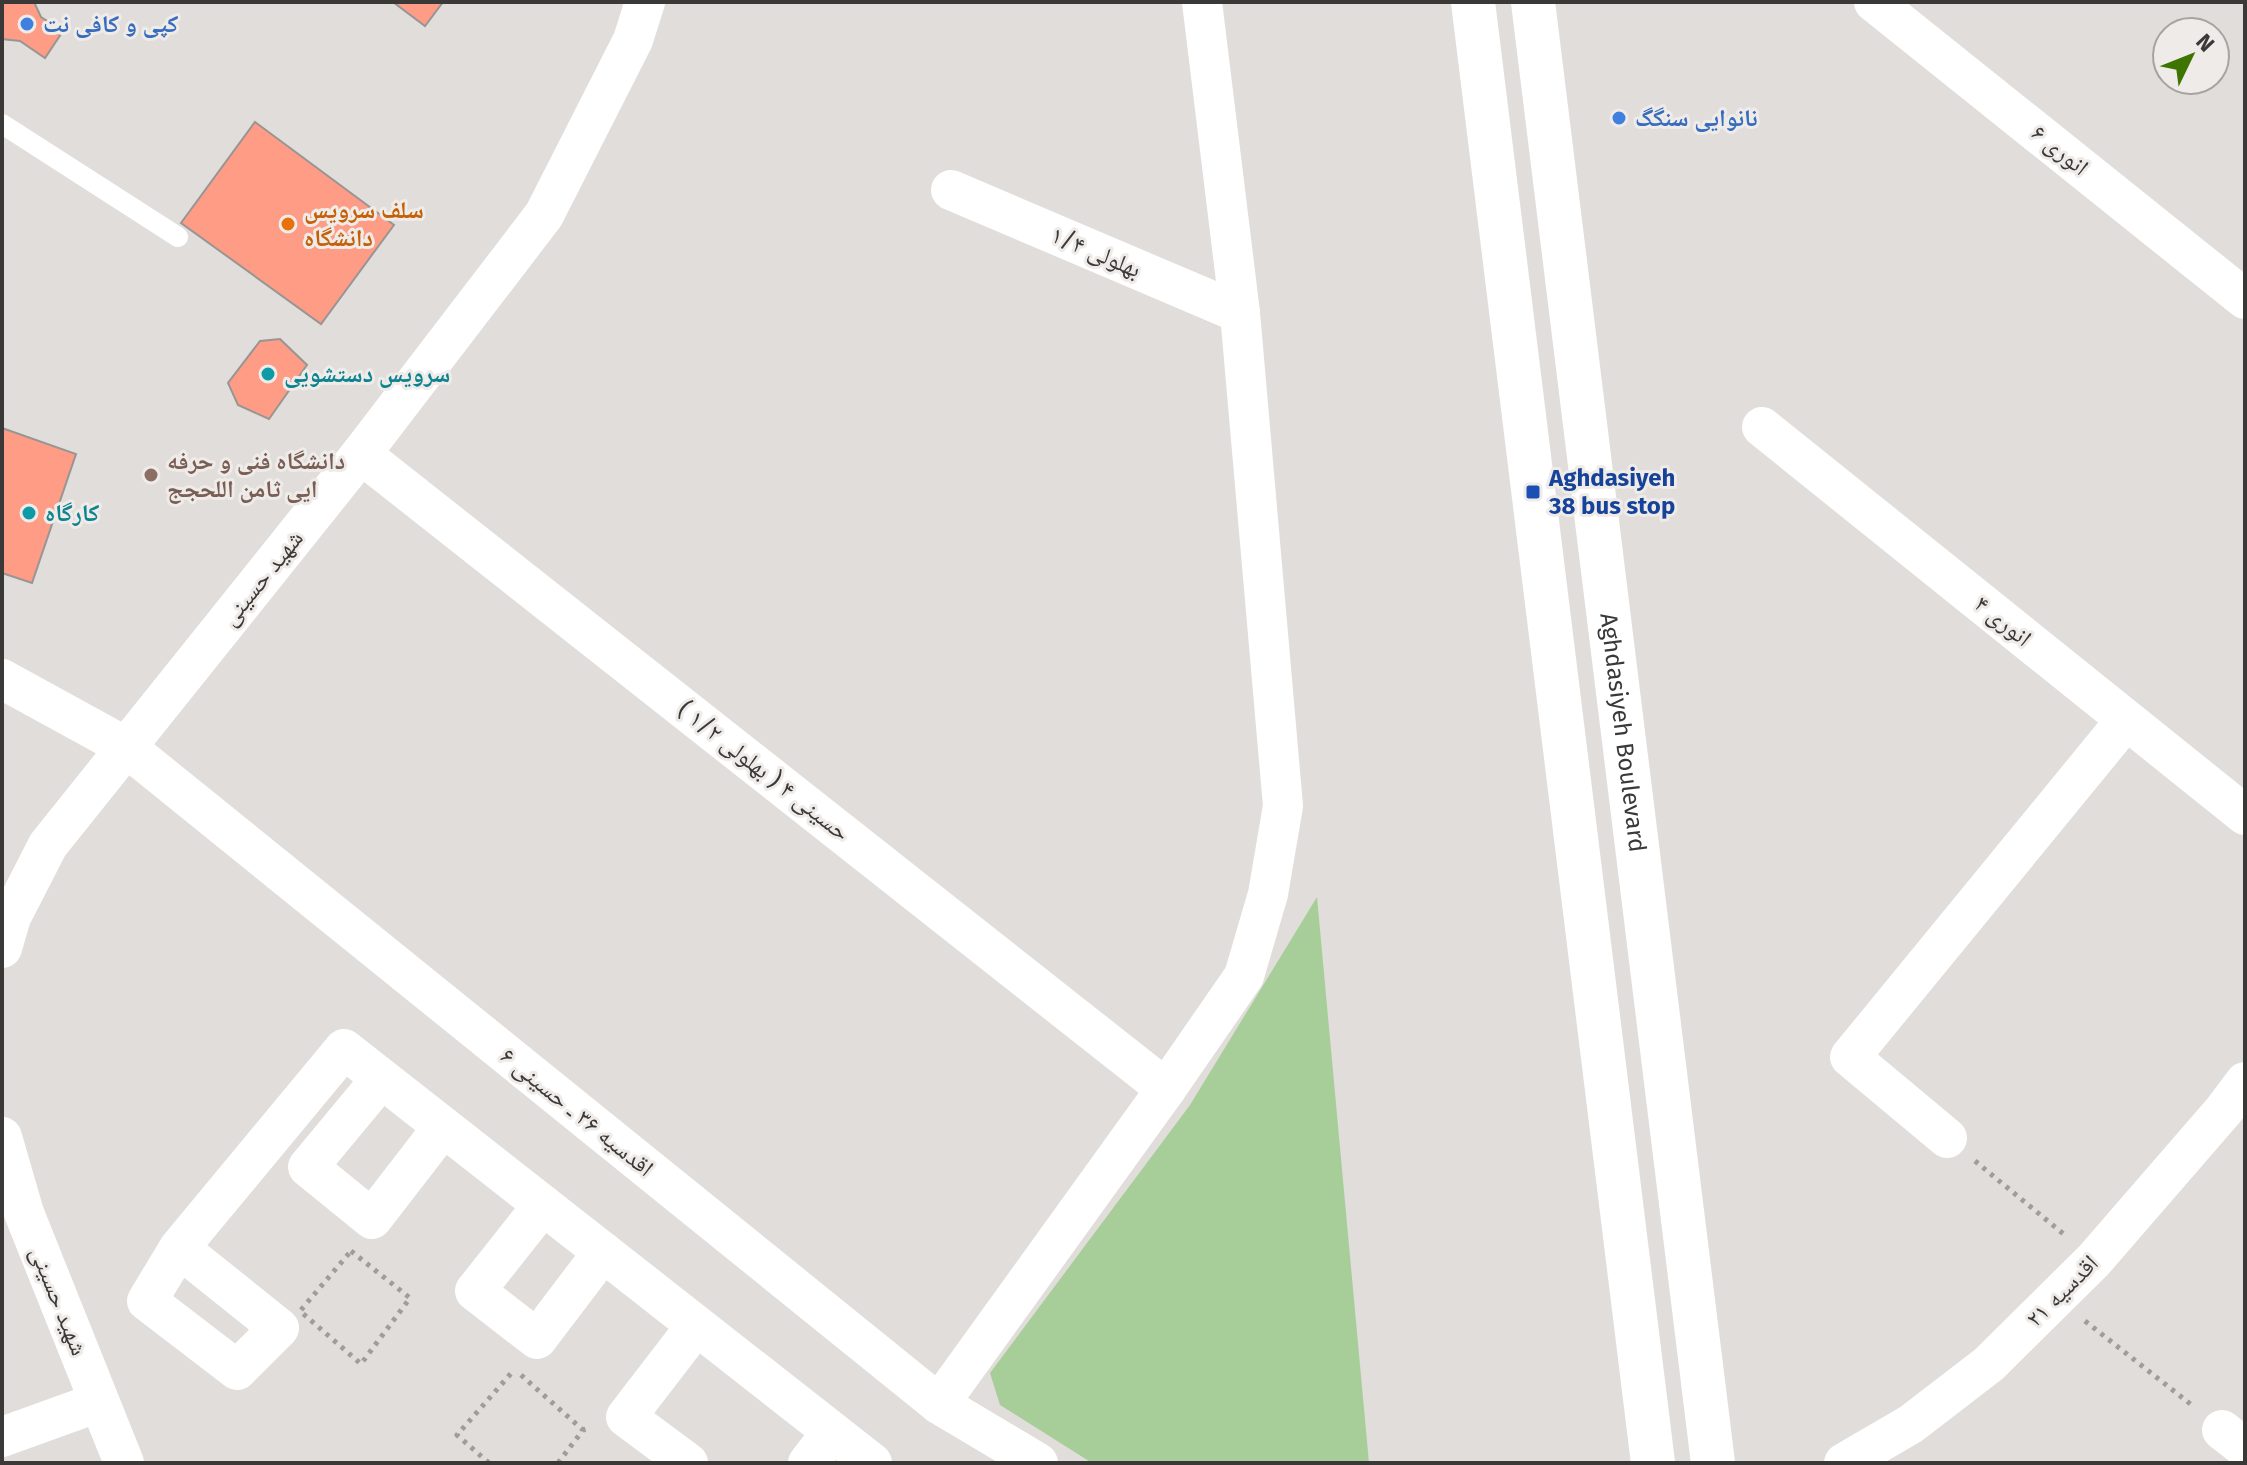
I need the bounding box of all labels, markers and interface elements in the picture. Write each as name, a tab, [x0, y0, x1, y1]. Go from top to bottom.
place label: کپی و کافی نت	[43, 10, 179, 38]
marker: کپی و کافی نت	[18, 15, 36, 33]
north arrow	[2151, 16, 2231, 96]
text: N	[2190, 28, 2220, 57]
place label: نانوایی سنگگ	[1635, 104, 1758, 132]
marker: نانوایی سنگگ	[1610, 109, 1628, 127]
street label: انوری ۶	[2026, 119, 2094, 181]
place label: سلف سرویس دانشگاه	[304, 196, 424, 252]
marker: سلف سرویس دانشگاه	[279, 215, 297, 233]
street label: بهلولی ۱/۴	[1047, 221, 1145, 283]
place label: سرویس دستشویی	[284, 360, 450, 388]
marker: سرویس دستشویی	[259, 365, 277, 383]
place label: دانشگاه فنی و حرفه ایی ثامن اللحجج	[167, 447, 345, 504]
place label: Aghdasiyeh 38 bus stop	[1548, 464, 1675, 520]
marker: دانشگاه فنی و حرفه ایی ثامن اللحجج	[142, 466, 160, 484]
marker: Aghdasiyeh 38 bus stop	[1524, 483, 1542, 501]
place label: کارگاه	[45, 499, 100, 527]
marker: کارگاه	[20, 504, 38, 522]
street label: شهید حسینی	[215, 525, 309, 631]
street label: انوری ۴	[1969, 590, 2037, 652]
street label: Aghdasiyeh Boulevard	[1594, 611, 1652, 854]
street label: حسینی ۴ ( بهلولی ۱/۲ )	[673, 695, 855, 847]
street label: اقدسیه ۳۶ ـ حسینی ۶	[495, 1042, 659, 1182]
street label: شهید حسینی	[25, 1243, 93, 1359]
street label: اقدسیه ۲۱	[2020, 1249, 2104, 1333]

